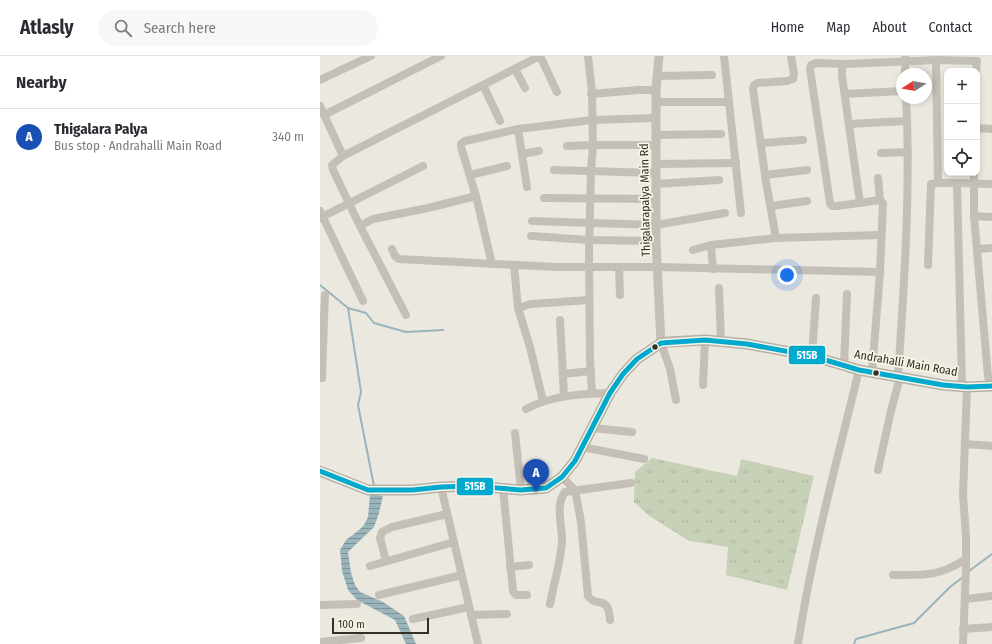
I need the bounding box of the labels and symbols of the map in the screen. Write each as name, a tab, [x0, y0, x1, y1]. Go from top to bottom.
north arrow	[896, 68, 932, 104]
street label: Thigalarapalya Main Rd	[637, 143, 653, 257]
your location	[777, 265, 797, 285]
unlabelled marker	[650, 342, 660, 352]
line badge: 515B	[788, 345, 826, 365]
street label: Andrahalli Main Road	[853, 347, 959, 379]
text: 515B	[796, 349, 818, 362]
unlabelled marker	[871, 368, 881, 378]
pin: A	[523, 459, 549, 492]
line badge: 515B	[456, 477, 494, 496]
text: 515B	[464, 480, 486, 493]
scale bar	[332, 616, 429, 635]

